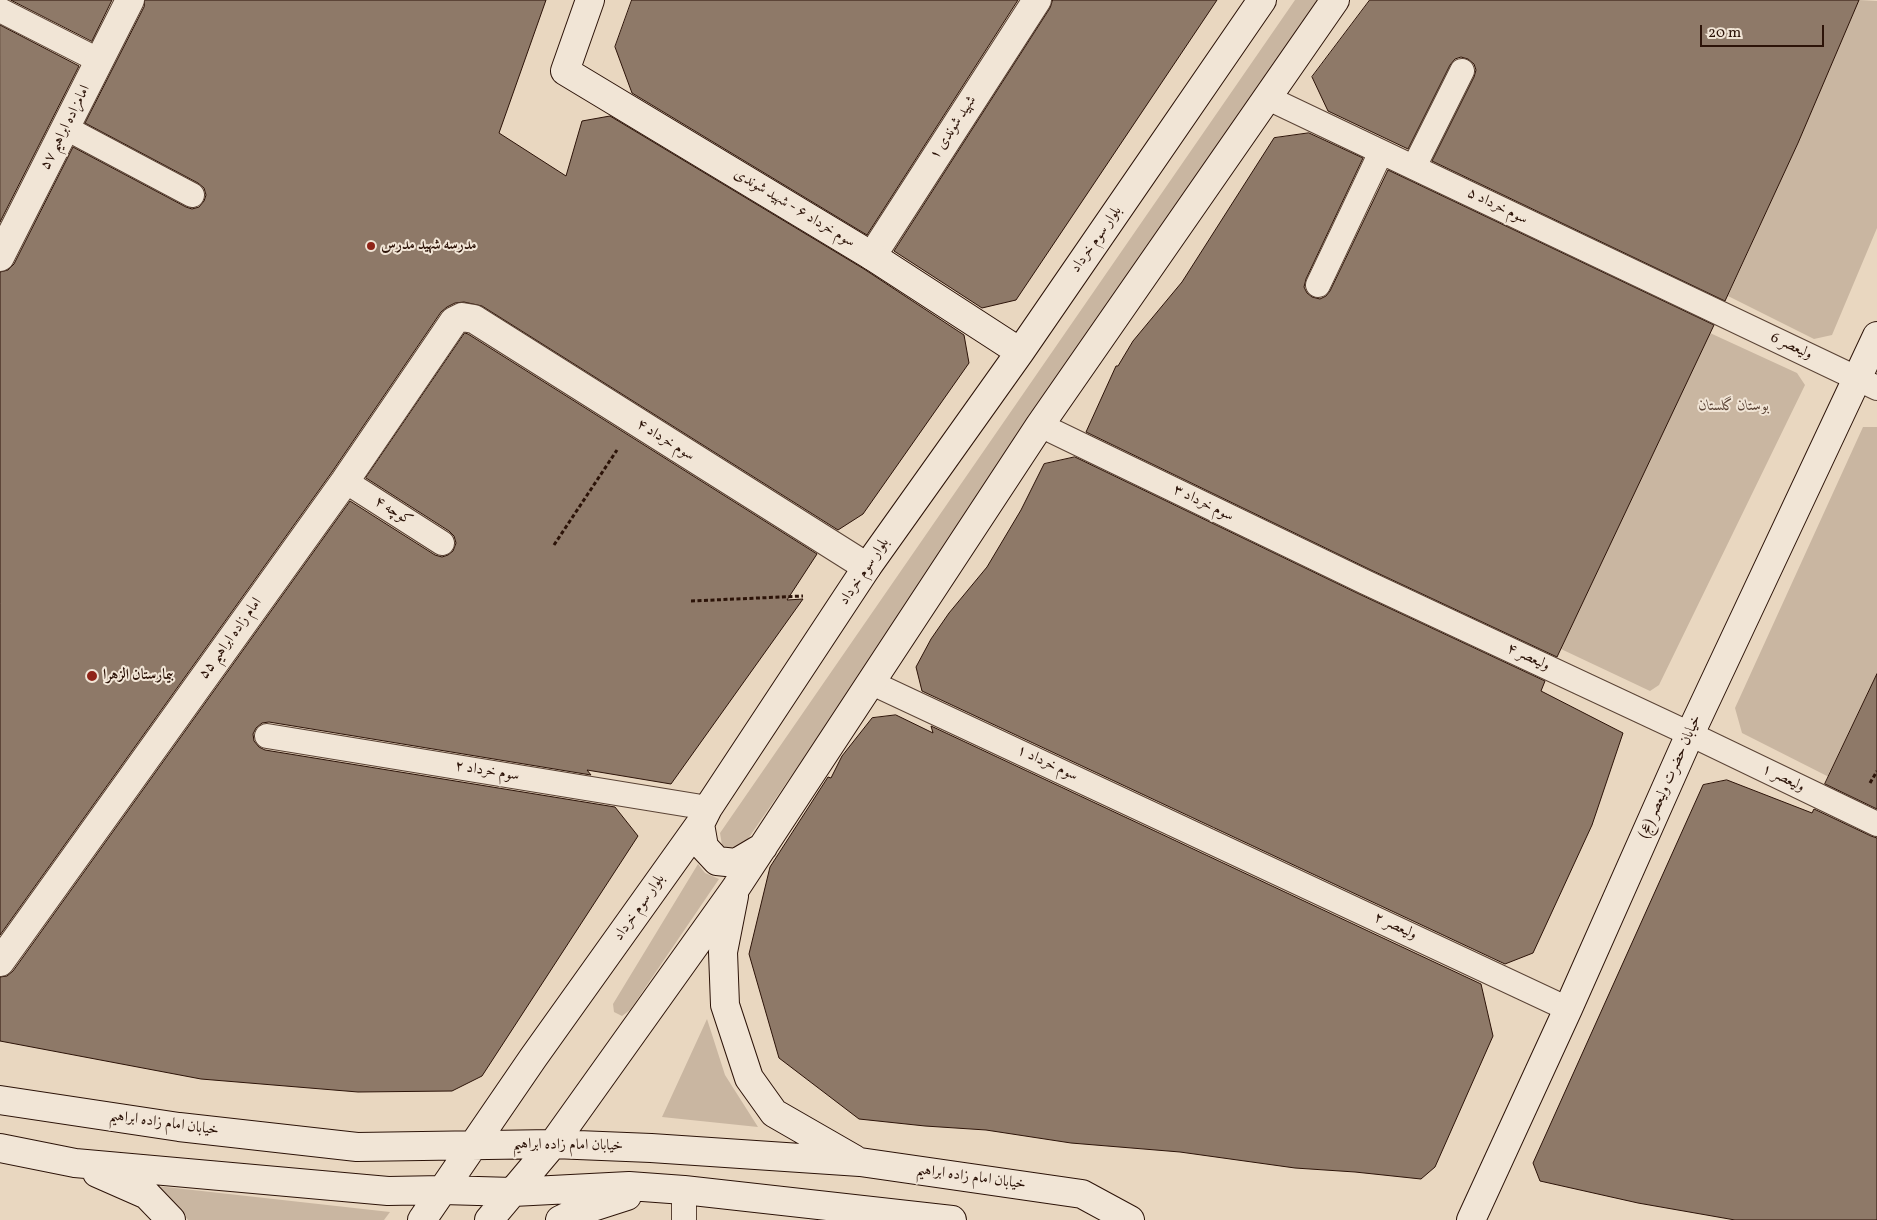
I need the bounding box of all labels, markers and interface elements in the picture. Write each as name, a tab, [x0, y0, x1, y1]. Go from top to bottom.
scale bar	[1702, 15, 1826, 47]
text: 20 m	[1708, 23, 1741, 44]
street label: امامزاده ابراهیم ۵۷	[37, 83, 95, 173]
street label: شهید شوندی ۱	[927, 93, 981, 163]
street label: سوم خرداد ۶ - شهید شوندی	[730, 166, 858, 252]
street label: سوم خرداد ۵	[1464, 185, 1530, 229]
street label: بلوار سوم خرداد	[1068, 203, 1126, 277]
place label: مدرسه شهید مدرس	[381, 237, 477, 255]
marker: مدرسه شهید مدرس	[365, 240, 377, 252]
street label: ولیعصر 6	[1767, 329, 1815, 365]
park label: بوستان گلستان	[1699, 398, 1769, 416]
street label: سوم خرداد ۴	[633, 416, 697, 466]
street label: سوم خرداد ۳	[1170, 482, 1236, 526]
street label: کوچه ۴	[371, 493, 415, 531]
street label: بلوار سوم خرداد	[836, 535, 894, 609]
street label: امام زاده ابراهیم ۵۵	[195, 595, 267, 683]
street label: ولیعصر ۴	[1504, 640, 1552, 676]
place label: بیمارستان الزهرا	[103, 667, 173, 685]
marker: بیمارستان الزهرا	[85, 669, 99, 683]
street label: خیابان حضرت ولیعصر (عج)	[1636, 713, 1706, 841]
street label: سوم خرداد ۱	[1014, 742, 1080, 786]
street label: سوم خرداد ۲	[453, 758, 521, 786]
street label: ولیعصر ۱	[1759, 761, 1807, 797]
street label: بلوار سوم خرداد	[611, 871, 669, 945]
street label: ولیعصر ۲	[1371, 909, 1419, 945]
street label: خیابان امام زاده ابراهیم	[108, 1107, 220, 1141]
street label: خیابان امام زاده ابراهیم	[513, 1136, 623, 1156]
street label: خیابان امام زاده ابراهیم	[915, 1161, 1027, 1195]

